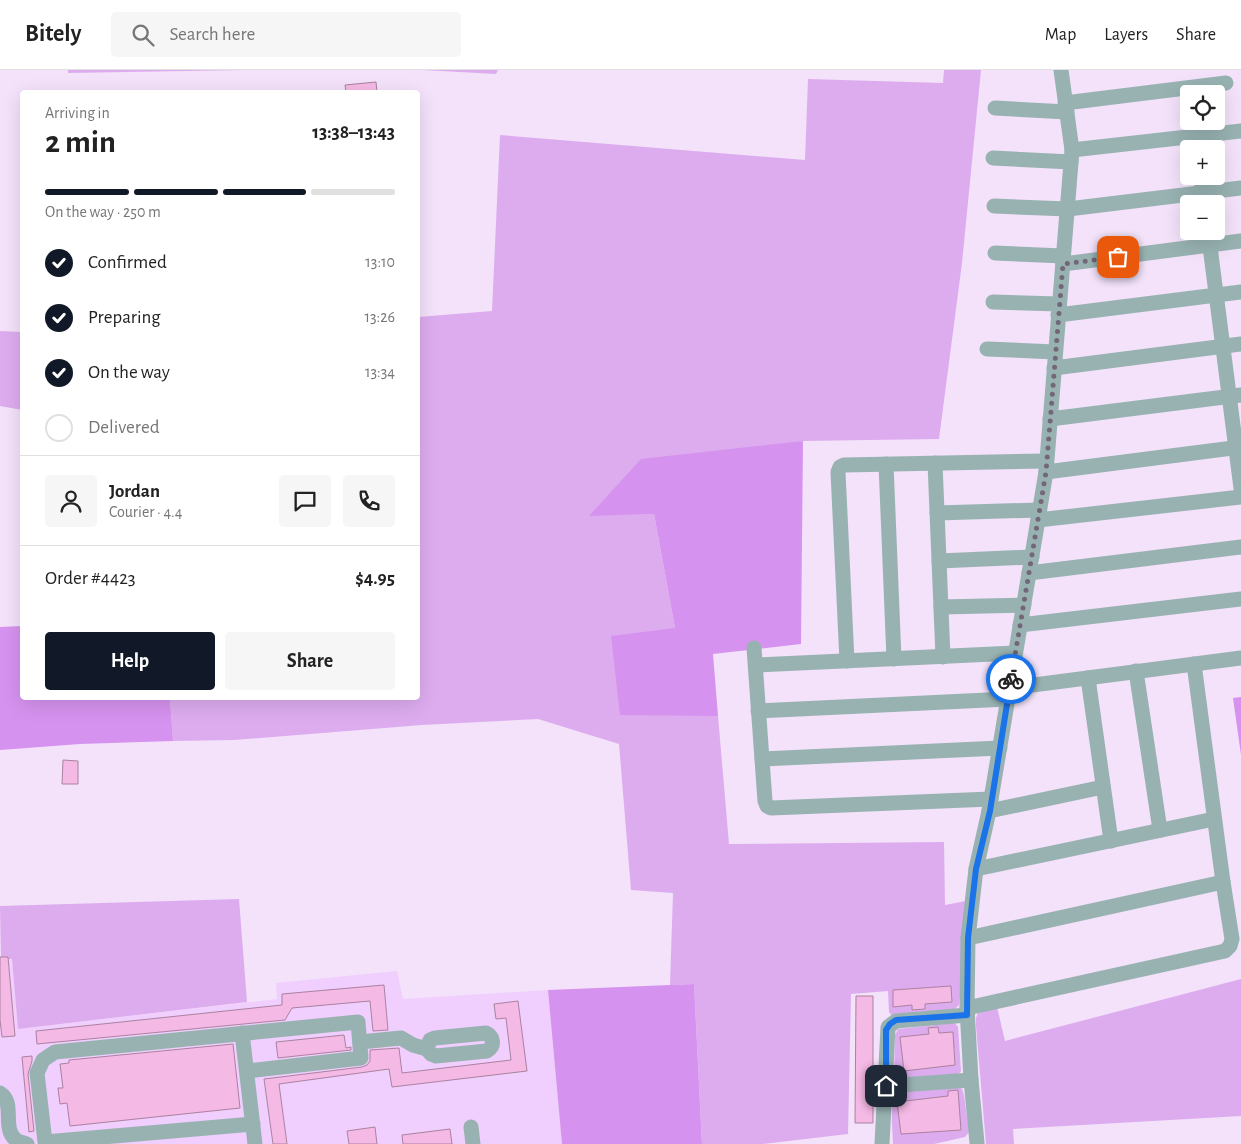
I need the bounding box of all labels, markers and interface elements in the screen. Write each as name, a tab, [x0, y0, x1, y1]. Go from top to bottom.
search box	[111, 12, 461, 57]
icon: search	[129, 21, 157, 49]
text: Bitely	[25, 22, 81, 46]
text: Search here	[169, 25, 255, 44]
text: Map	[1045, 26, 1076, 44]
text: Layers	[1104, 26, 1148, 44]
text: Share	[1176, 26, 1216, 44]
map controls	[1180, 85, 1225, 240]
button: locate	[1180, 85, 1225, 130]
text: Arriving in	[45, 105, 110, 121]
text: 13:38–13:43	[312, 123, 395, 142]
text: 2 min	[45, 126, 116, 158]
button: +	[1180, 140, 1225, 185]
button: −	[1180, 195, 1225, 240]
text: On the way · 250 m	[45, 204, 161, 220]
pin	[1097, 236, 1139, 278]
icon: bag	[1104, 243, 1132, 271]
icon: check	[45, 249, 73, 277]
text: Confirmed	[88, 253, 167, 272]
text: 13:10	[365, 254, 395, 270]
icon: check	[45, 304, 73, 332]
text: Preparing	[88, 308, 161, 327]
text: 13:26	[364, 309, 395, 325]
icon: check	[45, 359, 73, 387]
text: On the way	[88, 363, 170, 382]
text: 13:34	[365, 364, 395, 380]
text: Delivered	[88, 418, 160, 437]
button: person	[45, 475, 97, 527]
button: chat	[279, 475, 331, 527]
button: phone	[343, 475, 395, 527]
text: Jordan	[109, 482, 160, 501]
text: Courier · 4.4	[109, 504, 182, 520]
text: Order #4423	[45, 569, 136, 588]
text: $4.95	[355, 569, 395, 588]
button: Help	[45, 632, 215, 690]
button: Share	[225, 632, 395, 690]
courier	[986, 654, 1036, 704]
icon: bike	[997, 665, 1025, 693]
pin	[865, 1065, 907, 1107]
icon: home	[872, 1072, 900, 1100]

